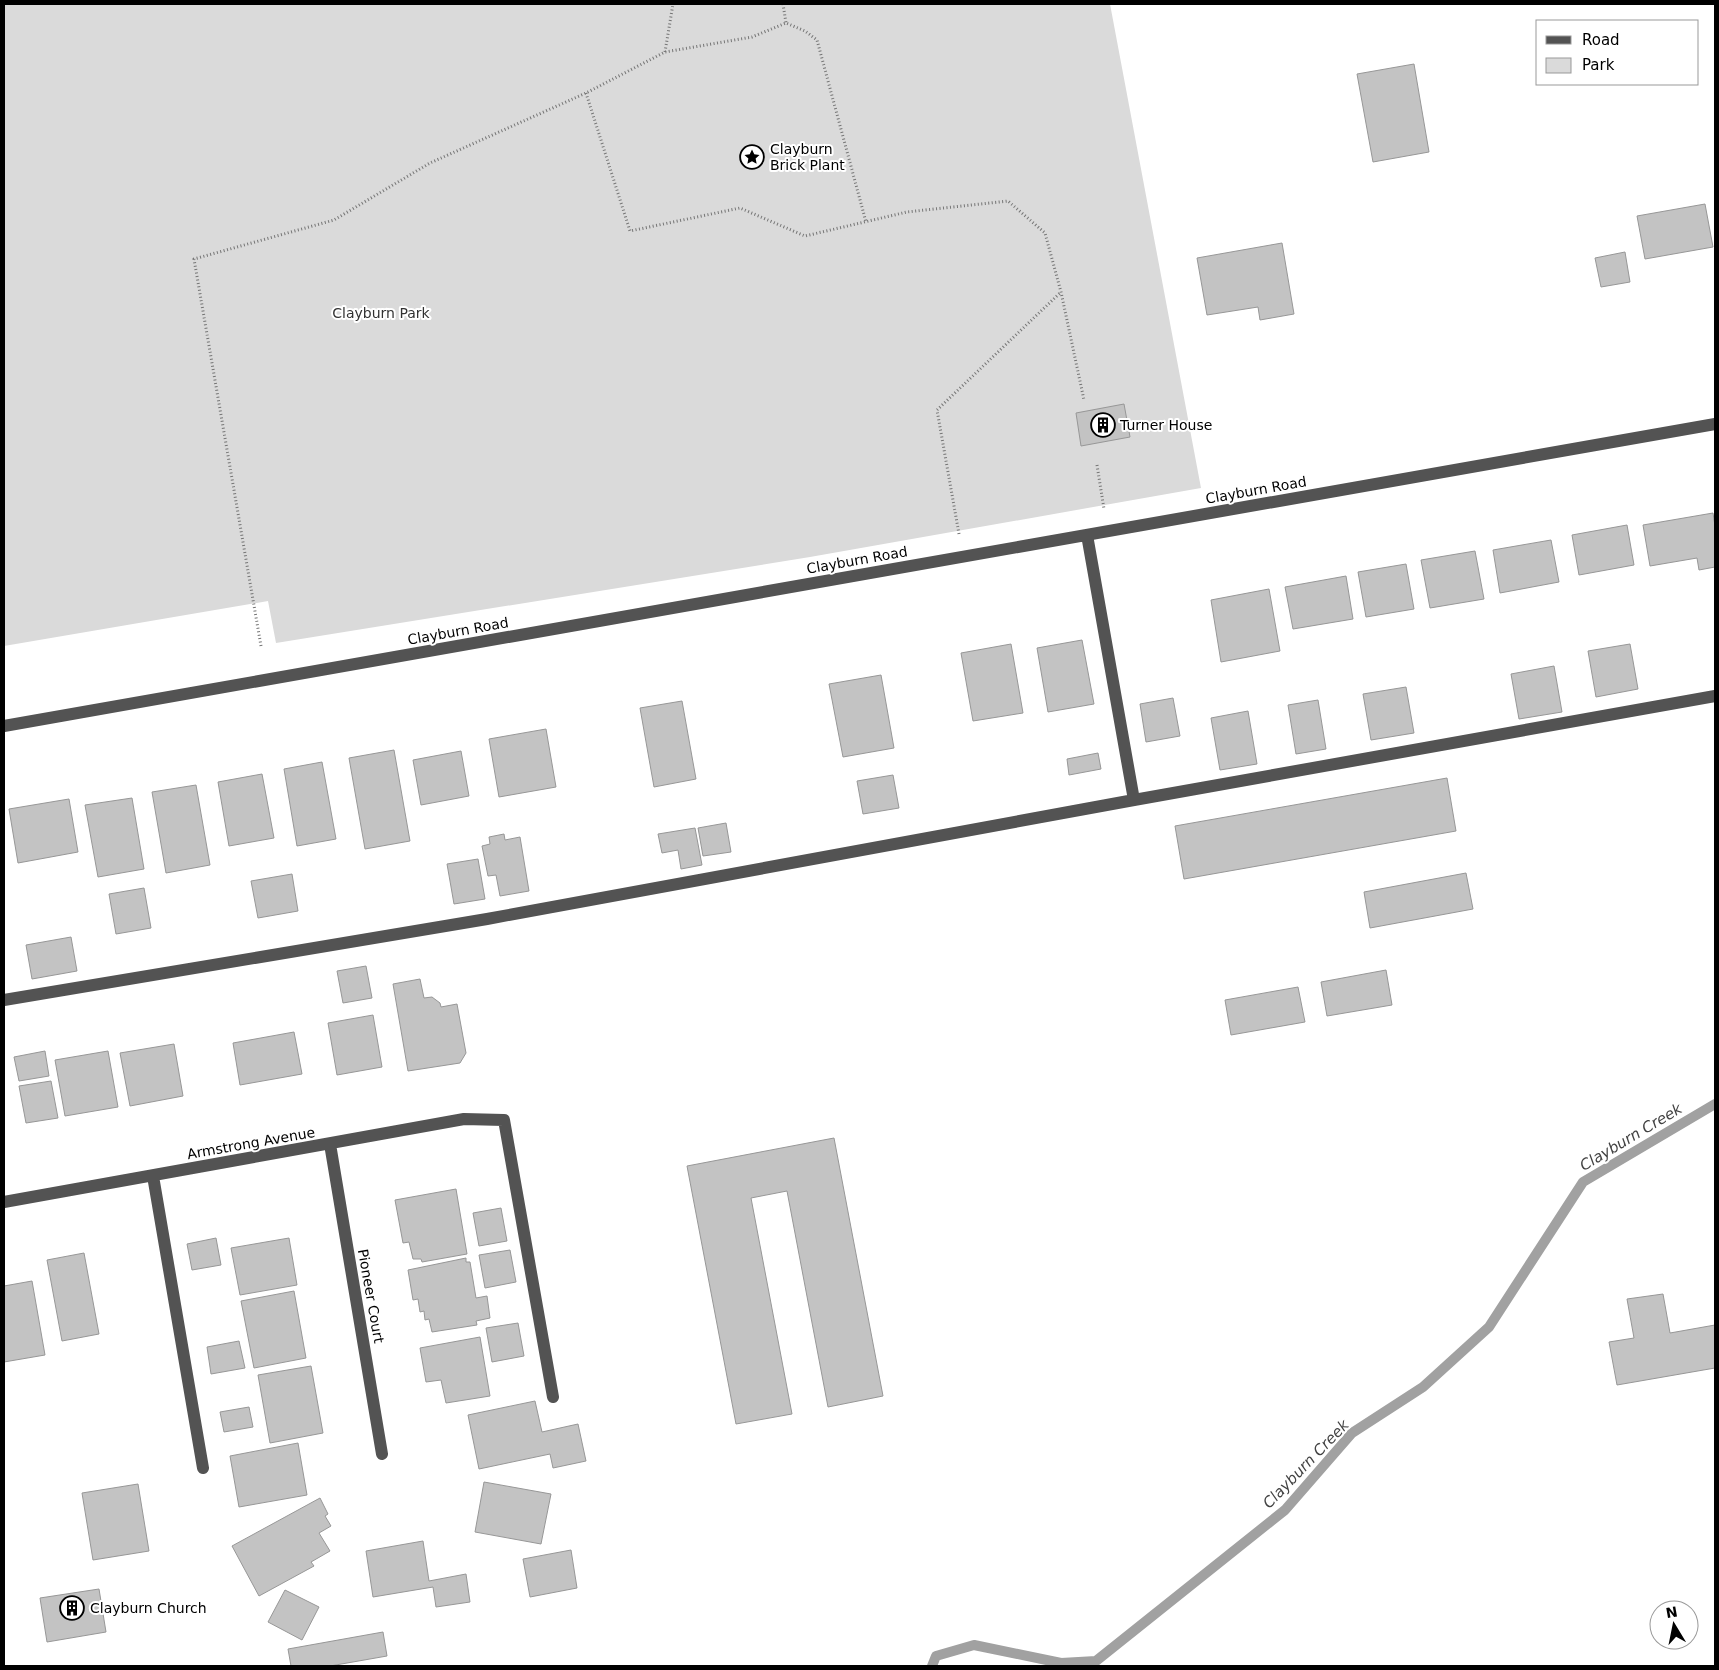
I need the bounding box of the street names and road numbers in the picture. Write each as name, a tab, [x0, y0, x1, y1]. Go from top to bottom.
street label: Clayburn Road	[1204, 473, 1308, 507]
street label: Clayburn Road	[805, 543, 909, 577]
street label: Clayburn Road	[406, 614, 510, 648]
street label: Armstrong Avenue	[186, 1124, 316, 1162]
street label: Pioneer Court	[355, 1248, 387, 1345]

